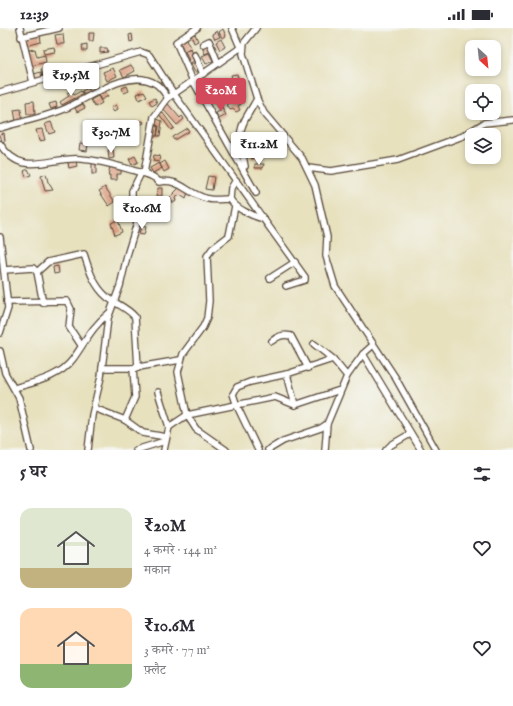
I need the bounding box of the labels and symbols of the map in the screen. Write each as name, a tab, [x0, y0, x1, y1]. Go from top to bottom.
north arrow	[465, 40, 501, 76]
pin: ₹19.5M	[38, 63, 104, 97]
pin: ₹20M	[197, 78, 245, 112]
pin: ₹30.7M	[78, 120, 144, 154]
pin: ₹11.2M	[226, 132, 292, 166]
pin: ₹10.6M	[109, 196, 175, 230]

